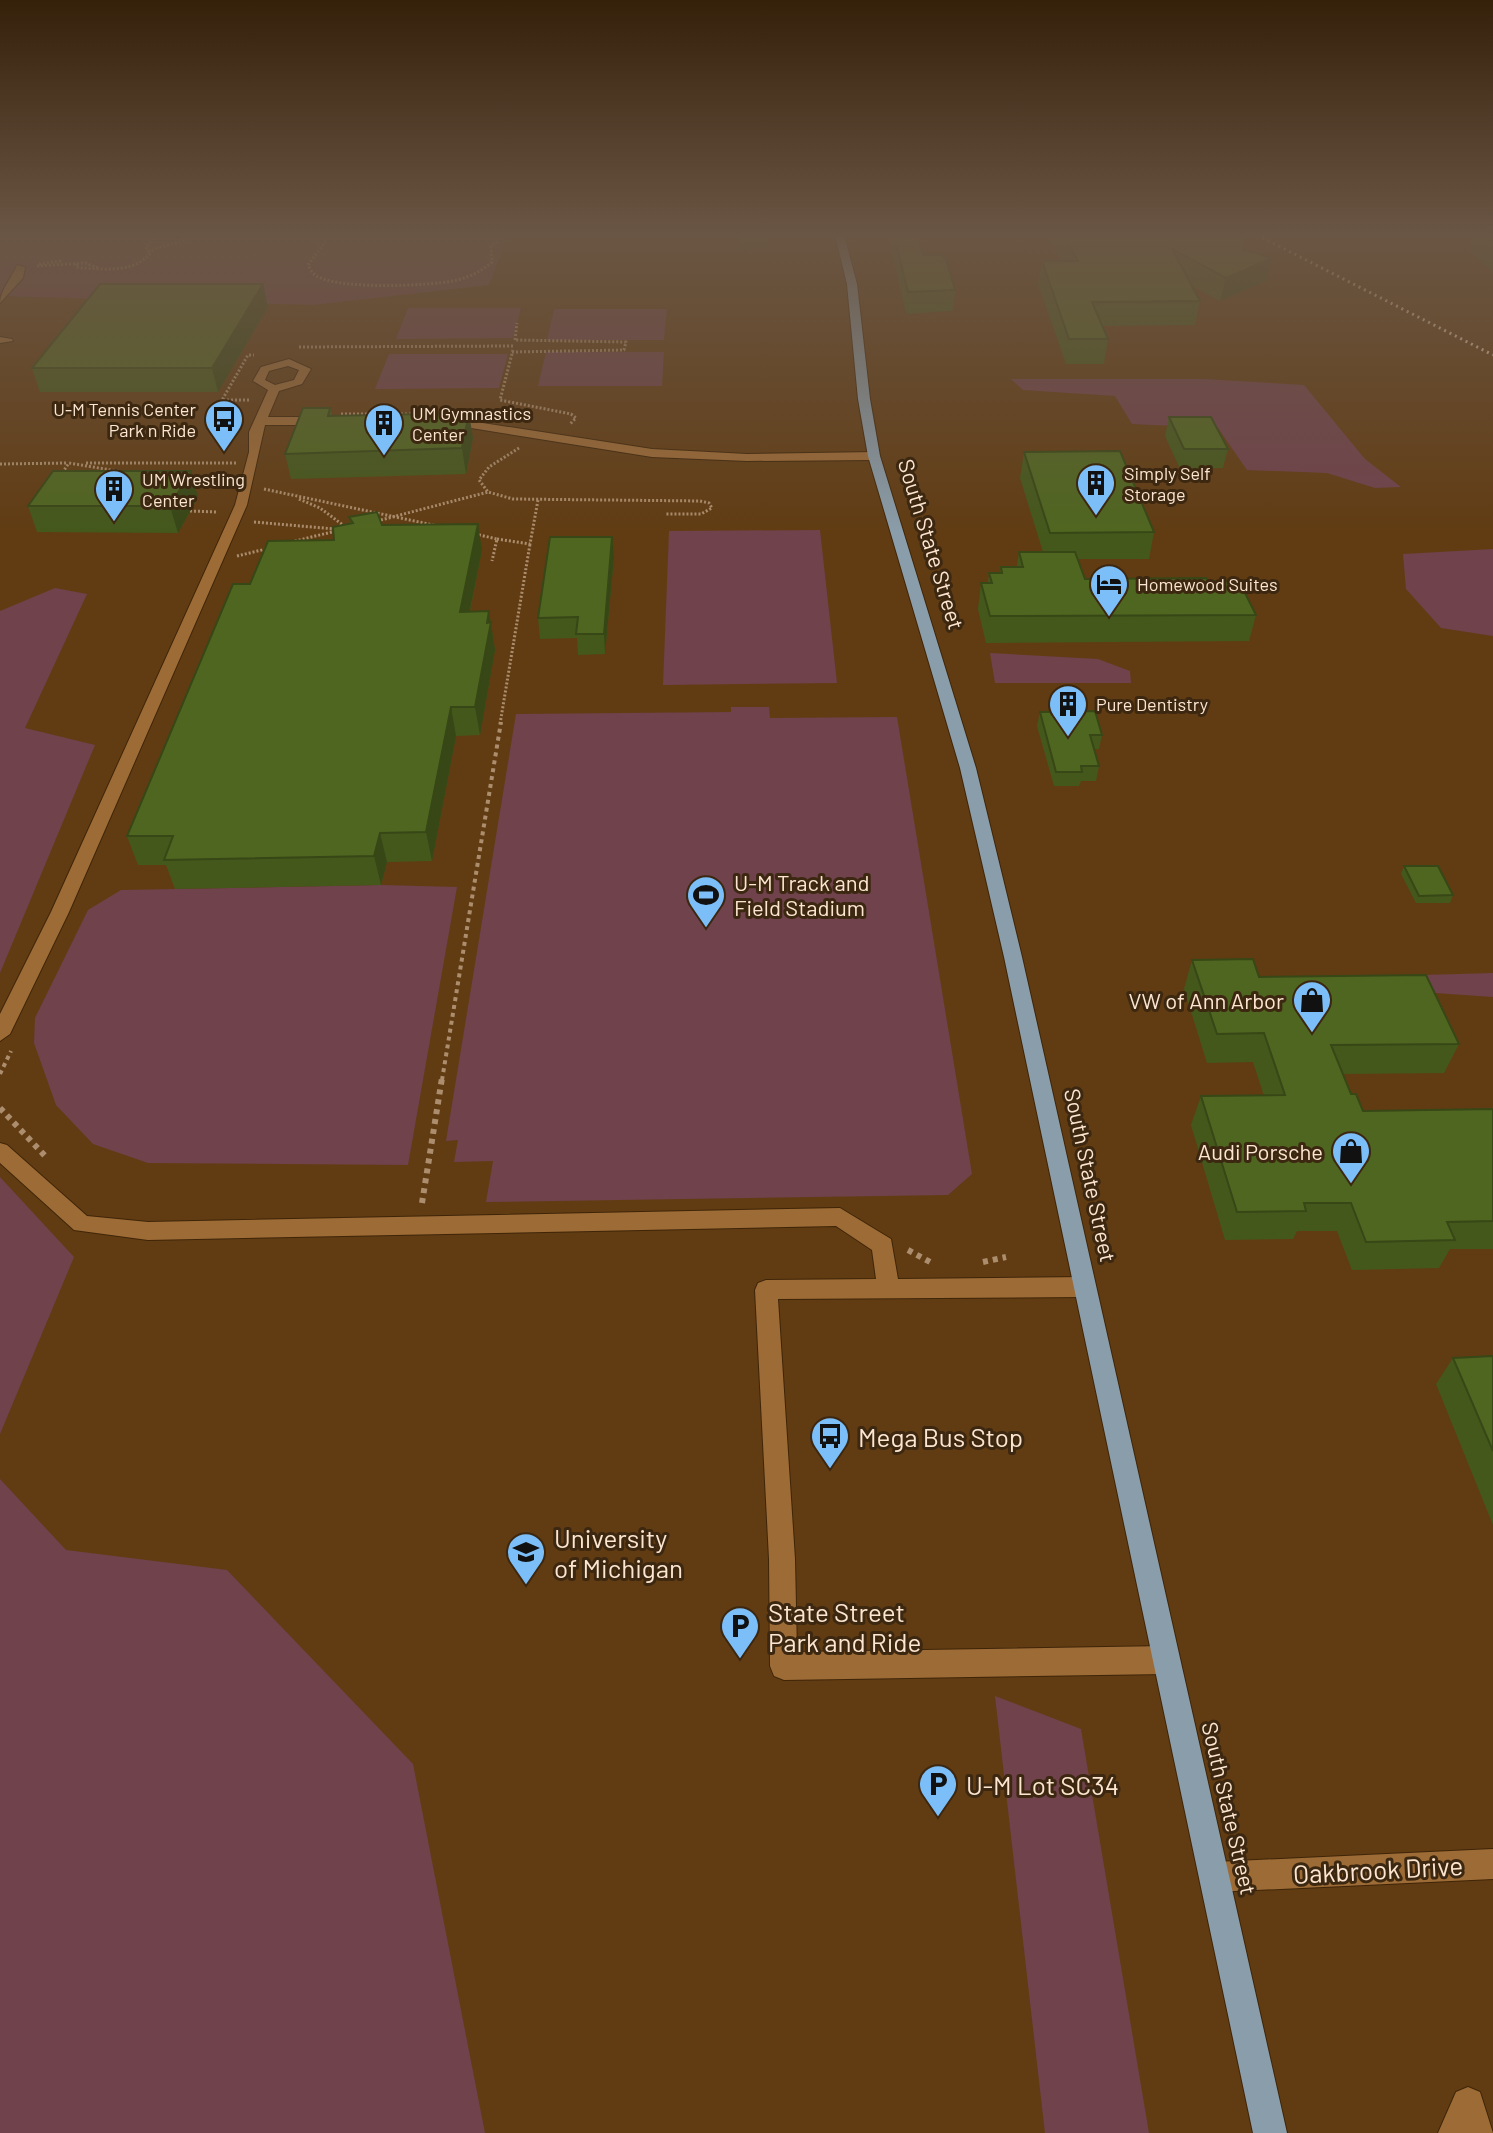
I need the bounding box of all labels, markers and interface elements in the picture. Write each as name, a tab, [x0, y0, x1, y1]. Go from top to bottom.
place label: U-M Tennis Center Park n Ride	[53, 398, 196, 441]
bus stop icon: U-M Tennis Center Park n Ride	[203, 398, 245, 453]
building icon: UM Gymnastics Center	[363, 402, 405, 457]
place label: UM Gymnastics Center	[412, 402, 531, 445]
street label: South State Street	[894, 456, 970, 632]
building icon: Simply Self Storage	[1075, 462, 1117, 517]
place label: Simply Self Storage	[1124, 462, 1211, 505]
building icon: UM Wrestling Center	[93, 468, 135, 523]
place label: UM Wrestling Center	[142, 468, 245, 511]
hotel icon: Homewood Suites	[1088, 563, 1130, 618]
place label: Homewood Suites	[1137, 573, 1278, 595]
building icon: Pure Dentistry	[1047, 683, 1089, 738]
place label: Pure Dentistry	[1096, 693, 1208, 715]
place label: U-M Track and Field Stadium	[734, 869, 869, 920]
sports icon: U-M Track and Field Stadium	[685, 874, 727, 929]
shop icon: VW of Ann Arbor	[1291, 979, 1333, 1034]
place label: VW of Ann Arbor	[1129, 987, 1284, 1013]
street label: South State Street	[1060, 1086, 1122, 1264]
shop icon: Audi Porsche	[1330, 1130, 1372, 1185]
place label: Audi Porsche	[1198, 1138, 1323, 1164]
bus stop icon: Mega Bus Stop	[809, 1415, 851, 1470]
place label: Mega Bus Stop	[858, 1421, 1023, 1452]
place label: University of Michigan	[554, 1522, 683, 1583]
school or university icon: University of Michigan	[505, 1531, 547, 1586]
place label: State Street Park and Ride	[768, 1596, 921, 1657]
parking icon: State Street Park and Ride	[719, 1605, 761, 1660]
street label: South State Street	[1197, 1719, 1263, 1897]
parking icon: U-M Lot SC34	[917, 1763, 959, 1818]
place label: U-M Lot SC34	[966, 1769, 1119, 1800]
street label: Oakbrook Drive	[1292, 1849, 1464, 1889]

